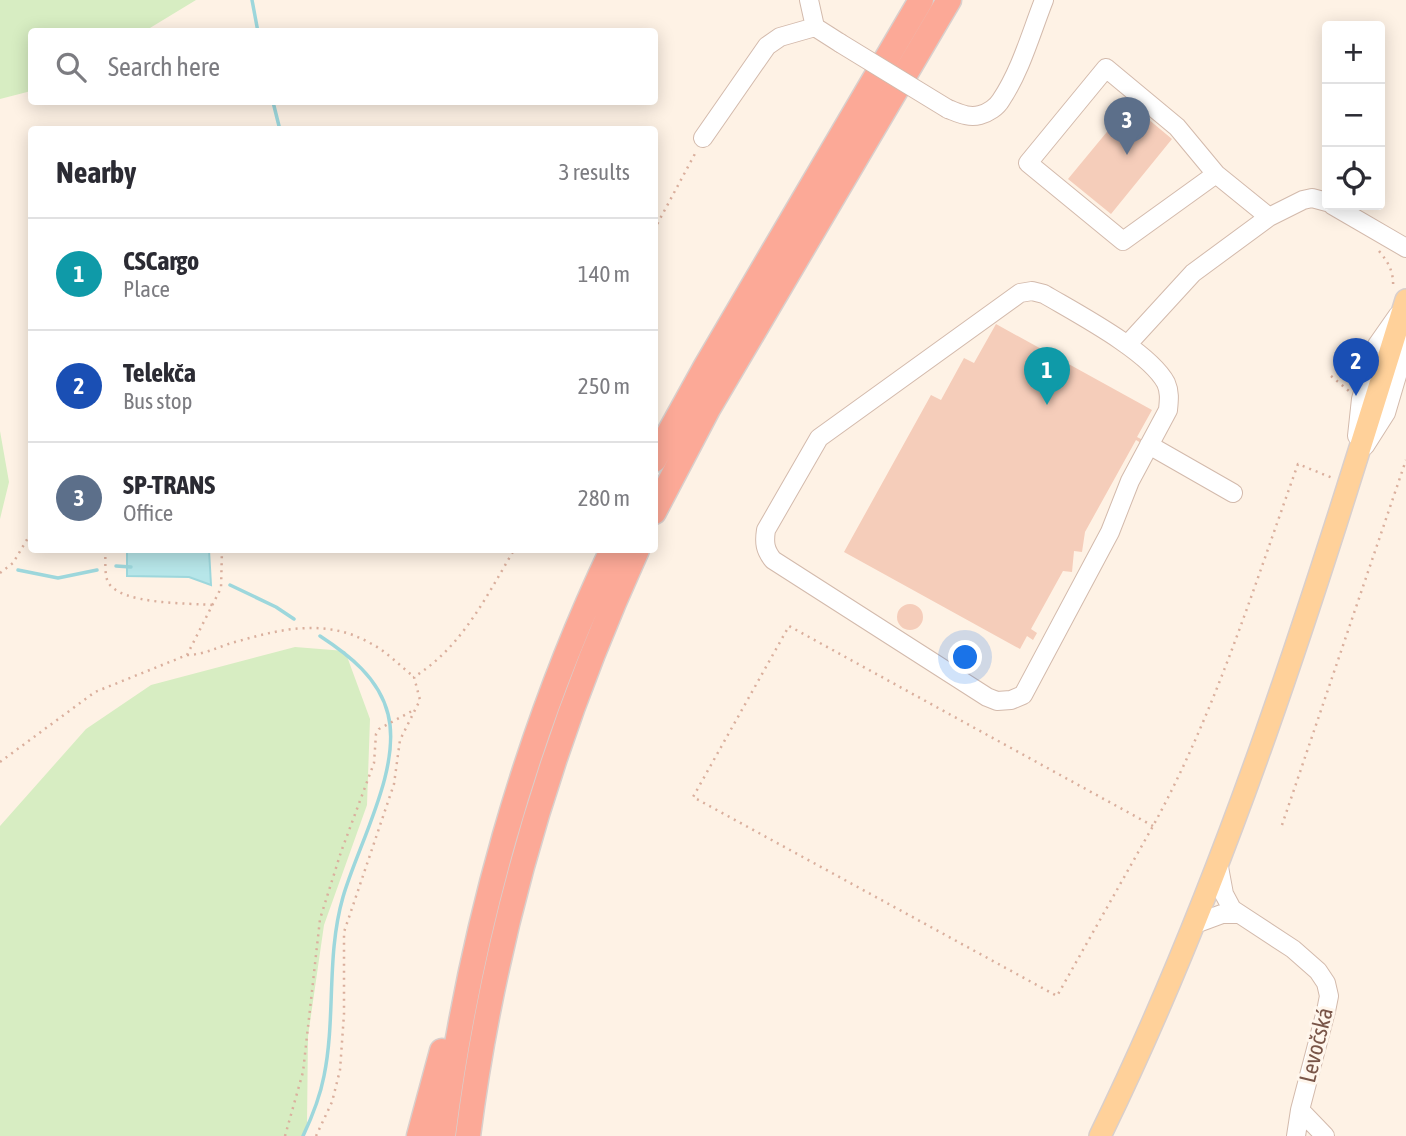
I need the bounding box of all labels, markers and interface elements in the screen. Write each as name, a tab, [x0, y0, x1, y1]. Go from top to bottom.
map controls	[1322, 21, 1385, 210]
button: +	[1322, 21, 1385, 84]
search box	[28, 28, 658, 105]
icon: search	[52, 48, 90, 86]
text: Search here	[108, 52, 220, 82]
button: −	[1322, 84, 1385, 147]
pin: 3	[1104, 97, 1150, 155]
button: locate	[1322, 147, 1385, 210]
text: Nearby	[56, 155, 136, 189]
text: 3 results	[559, 159, 630, 185]
text: CSCargo	[123, 246, 199, 276]
text: 1	[74, 261, 84, 287]
text: 140 m	[578, 261, 630, 287]
text: Place	[123, 276, 170, 302]
pin: 2	[1333, 338, 1379, 396]
pin: 1	[1024, 347, 1070, 405]
text: Telekča	[123, 358, 196, 388]
text: 2	[74, 373, 84, 399]
text: 250 m	[578, 373, 630, 399]
text: Bus stop	[123, 388, 193, 414]
text: SP-TRANS	[123, 470, 215, 500]
text: 3	[74, 485, 84, 511]
text: 280 m	[578, 485, 630, 511]
text: Office	[123, 500, 173, 526]
your location	[948, 640, 982, 674]
street label: Levočská	[1294, 1005, 1338, 1085]

